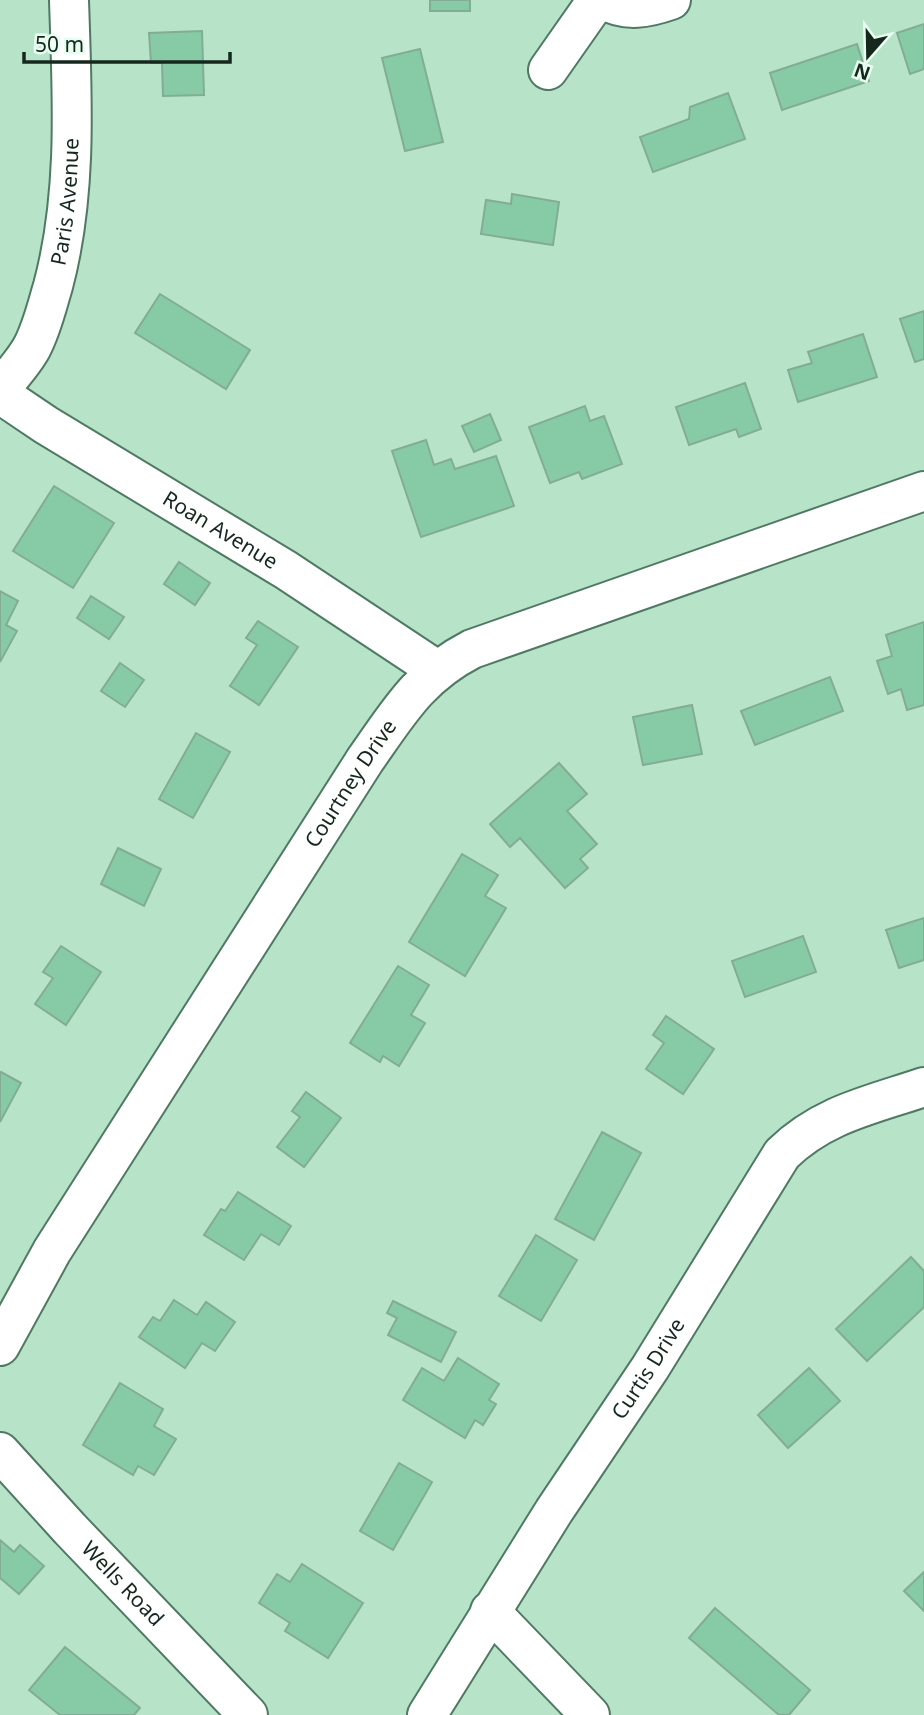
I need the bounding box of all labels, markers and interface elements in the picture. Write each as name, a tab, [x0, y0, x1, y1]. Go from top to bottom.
scale bar	[24, 21, 231, 65]
north arrow	[833, 21, 903, 91]
text: 50 m	[35, 30, 84, 58]
text: N	[850, 57, 874, 87]
street label: Paris Avenue	[43, 138, 85, 268]
street label: Roan Avenue	[158, 484, 284, 575]
street label: Courtney Drive	[298, 713, 402, 853]
street label: Curtis Drive	[605, 1312, 691, 1424]
street label: Wells Road	[76, 1535, 171, 1632]

